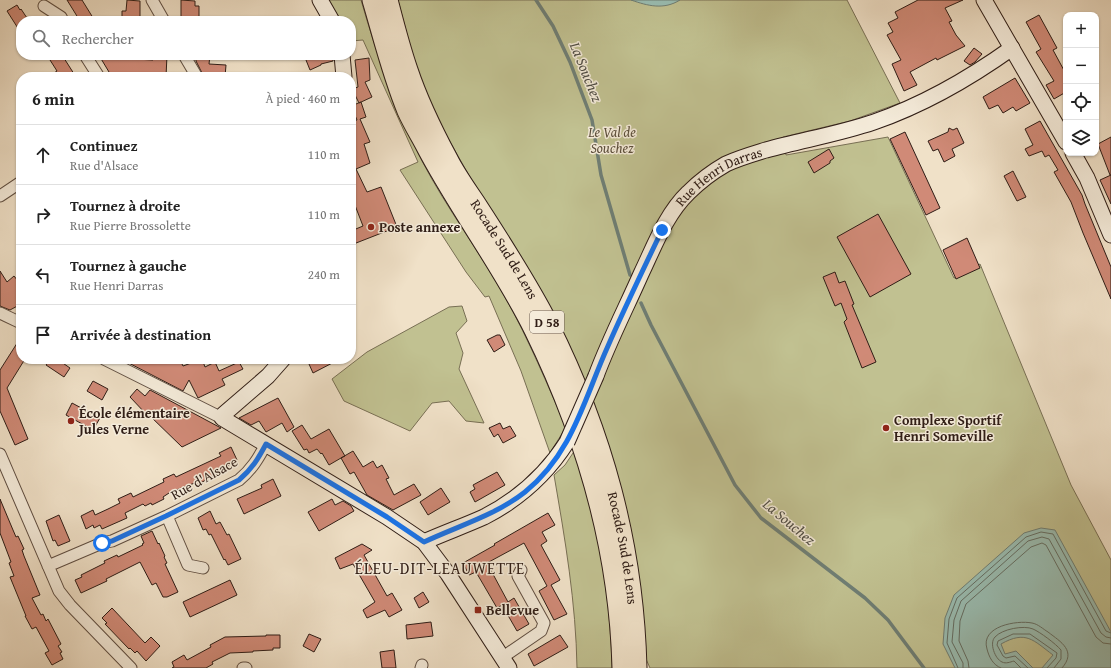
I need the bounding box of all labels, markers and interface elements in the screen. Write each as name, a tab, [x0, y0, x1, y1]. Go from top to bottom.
map controls	[1063, 12, 1099, 156]
button: +	[1063, 12, 1099, 48]
search box	[16, 16, 356, 60]
icon: search	[30, 27, 52, 49]
text: Rechercher	[62, 28, 134, 49]
water label: La Souchez	[565, 38, 608, 105]
button: −	[1063, 48, 1099, 84]
button: locate	[1063, 84, 1099, 120]
text: 6 min	[32, 86, 74, 111]
text: À pied · 460 m	[265, 89, 340, 108]
button: layers	[1063, 120, 1099, 156]
park label: Le Val de Souchez	[587, 122, 636, 158]
text: Continuez	[70, 135, 138, 156]
street label: Rue Henri Darras	[670, 142, 765, 211]
icon: ahead	[32, 144, 54, 166]
text: 110 m	[308, 145, 340, 164]
text: Rue d'Alsace	[70, 156, 138, 175]
text: Tournez à droite	[70, 195, 180, 216]
street label: Rocade Sud de Lens	[466, 195, 543, 303]
icon: right	[32, 204, 54, 226]
text: 110 m	[308, 205, 340, 224]
text: Rue Pierre Brossolette	[70, 216, 191, 235]
place label: Poste annexe	[379, 217, 460, 237]
route end	[653, 221, 671, 239]
marker: Poste annexe	[366, 222, 376, 232]
text: Tournez à gauche	[70, 255, 187, 276]
icon: left	[32, 264, 54, 286]
text: 240 m	[308, 265, 340, 284]
text: Rue Henri Darras	[70, 276, 163, 295]
road number: D 58	[530, 311, 564, 333]
icon: arrive	[32, 324, 54, 346]
text: Arrivée à destination	[70, 324, 211, 345]
place label: École élémentaire Jules Verne	[77, 403, 190, 439]
place label: Complexe Sportif Henri Someville	[894, 410, 1003, 446]
marker: École élémentaire Jules Verne	[66, 416, 76, 426]
marker: Complexe Sportif Henri Someville	[881, 423, 891, 433]
street label: Rue d'Alsace	[167, 451, 241, 505]
street label: Rocade Sud de Lens	[603, 490, 643, 605]
water label: La Souchez	[758, 493, 820, 550]
route start	[93, 534, 111, 552]
district label: ÉLEU-DIT-LEAUWETTE	[355, 556, 525, 580]
place label: Bellevue	[486, 600, 539, 620]
marker: Bellevue	[473, 605, 483, 615]

